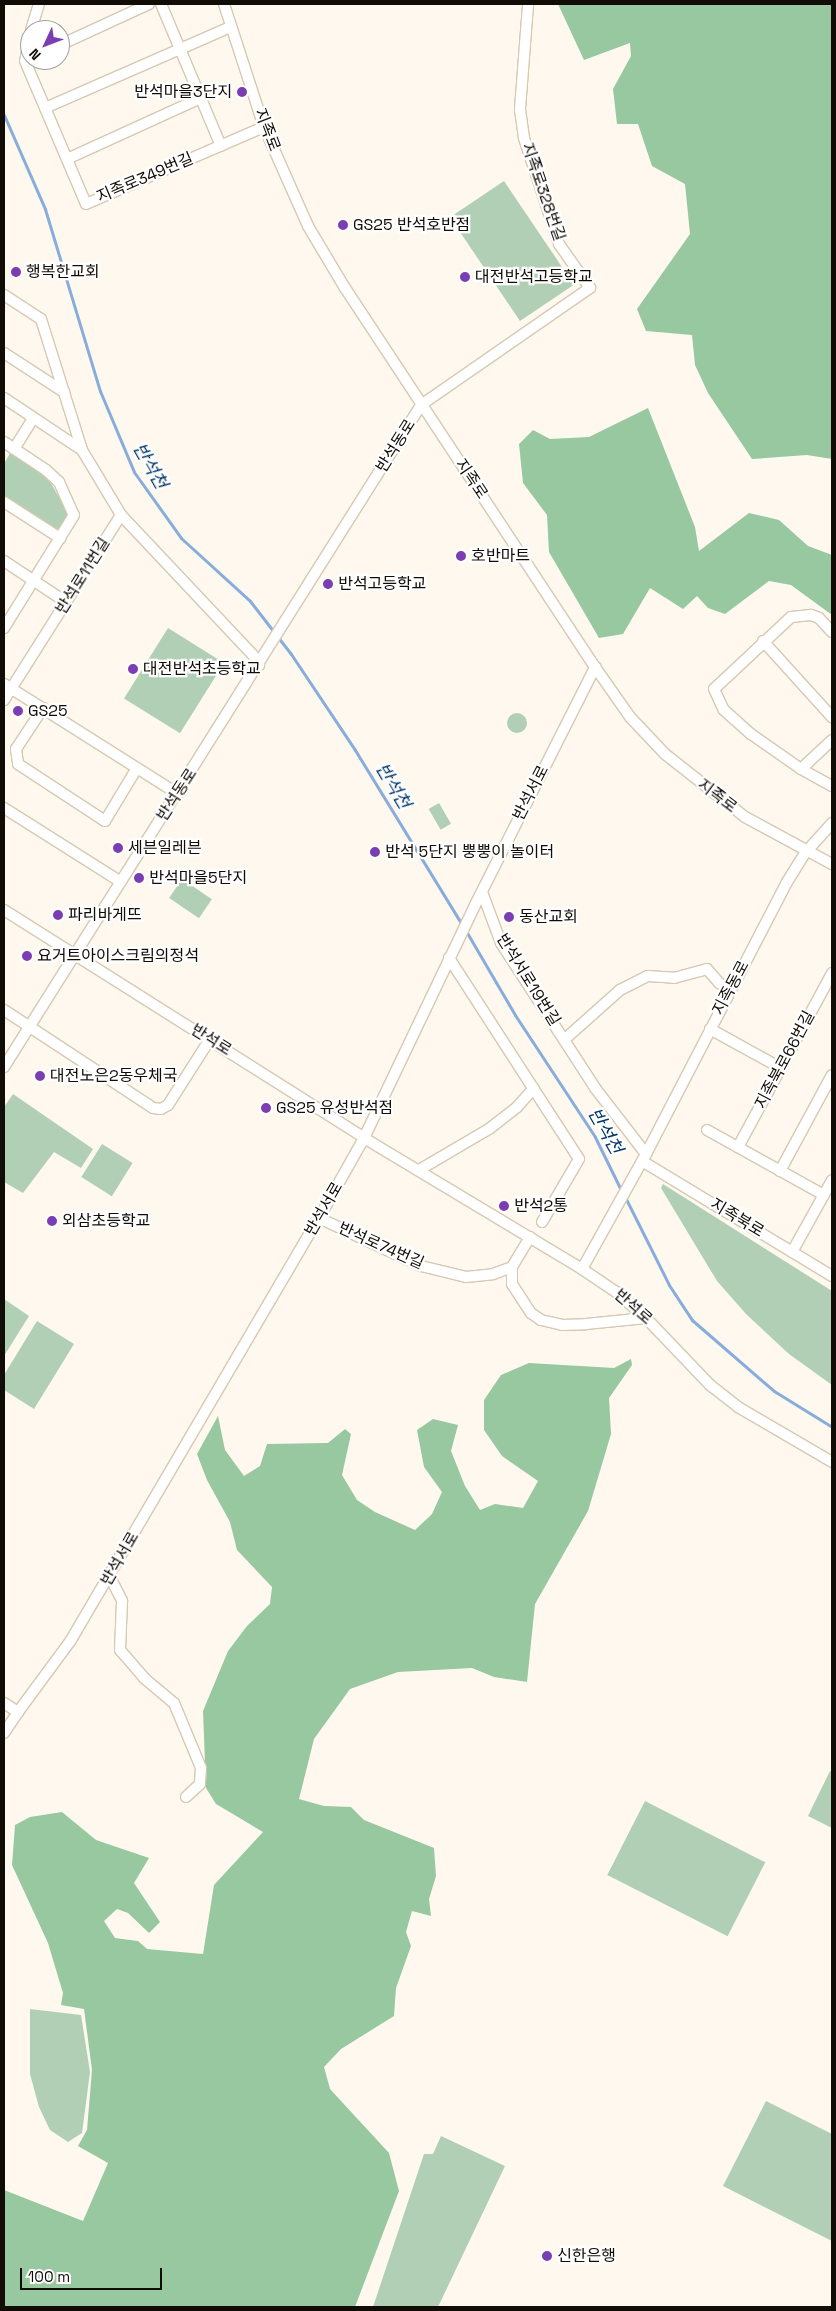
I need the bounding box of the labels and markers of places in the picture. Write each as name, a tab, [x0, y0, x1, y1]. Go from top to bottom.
place label: 반석마을3단지	[134, 82, 232, 102]
marker: 반석마을3단지	[236, 86, 248, 98]
place label: GS25 반석호반점	[353, 215, 470, 235]
marker: GS25 반석호반점	[337, 219, 349, 231]
place label: 행복한교회	[26, 262, 100, 282]
marker: 행복한교회	[10, 266, 22, 278]
place label: 대전반석고등학교	[475, 267, 593, 287]
marker: 대전반석고등학교	[459, 271, 471, 283]
place label: 호반마트	[471, 546, 530, 566]
marker: 호반마트	[455, 550, 467, 562]
place label: 반석고등학교	[338, 574, 426, 594]
marker: 반석고등학교	[322, 578, 334, 590]
place label: 대전반석초등학교	[143, 659, 261, 679]
marker: 대전반석초등학교	[127, 663, 139, 675]
place label: GS25	[28, 701, 68, 721]
marker: GS25	[12, 705, 24, 717]
place label: 세븐일레븐	[128, 838, 202, 858]
marker: 세븐일레븐	[112, 842, 124, 854]
place label: 반석 5단지 뿡뿡이 놀이터	[385, 842, 554, 862]
marker: 반석 5단지 뿡뿡이 놀이터	[369, 846, 381, 858]
place label: 반석마을5단지	[149, 868, 247, 888]
marker: 반석마을5단지	[133, 872, 145, 884]
place label: 파리바게뜨	[68, 905, 142, 925]
place label: 동산교회	[519, 907, 578, 927]
marker: 파리바게뜨	[52, 909, 64, 921]
marker: 동산교회	[503, 911, 515, 923]
place label: 요거트아이스크림의정석	[37, 946, 199, 966]
marker: 요거트아이스크림의정석	[21, 950, 33, 962]
place label: 대전노은2동우체국	[50, 1066, 177, 1086]
marker: 대전노은2동우체국	[34, 1070, 46, 1082]
place label: GS25 유성반석점	[276, 1098, 393, 1118]
marker: GS25 유성반석점	[260, 1102, 272, 1114]
place label: 반석2통	[514, 1196, 568, 1216]
marker: 반석2통	[498, 1200, 510, 1212]
place label: 외삼초등학교	[62, 1211, 150, 1231]
marker: 외삼초등학교	[46, 1215, 58, 1227]
place label: 신한은행	[557, 2246, 616, 2266]
marker: 신한은행	[541, 2250, 553, 2262]

